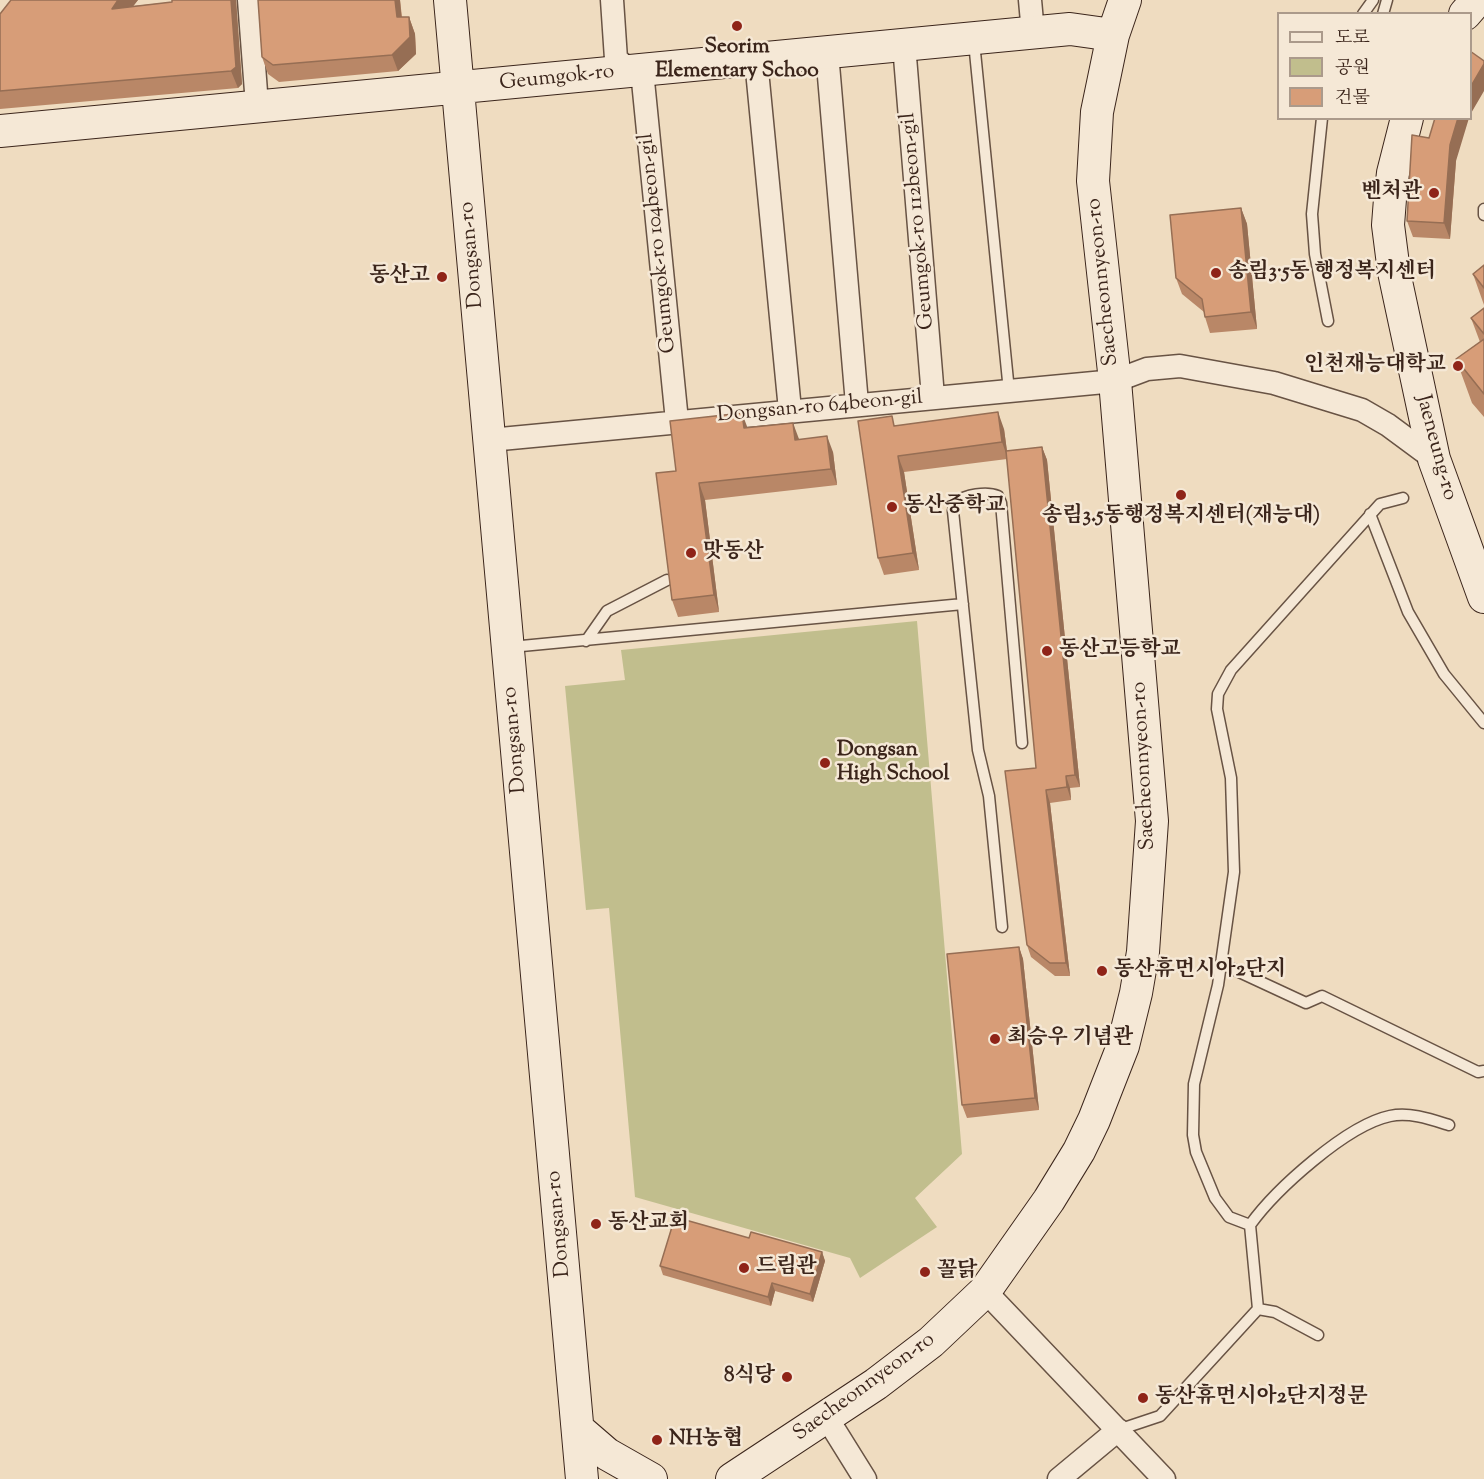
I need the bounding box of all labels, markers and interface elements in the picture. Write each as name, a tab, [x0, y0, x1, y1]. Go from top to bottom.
legend	[1277, 12, 1472, 120]
marker: Seorim Elementary Schoo	[730, 19, 744, 33]
text: 도로	[1335, 26, 1370, 52]
place label: Seorim Elementary Schoo	[655, 35, 819, 85]
text: 공원	[1335, 56, 1370, 82]
street label: Geumgok-ro	[498, 60, 616, 98]
text: 건물	[1335, 86, 1370, 112]
street label: Geumgok-ro 112beon-gil	[897, 111, 941, 331]
street label: Geumgok-ro 104beon-gil	[635, 132, 683, 354]
place label: 벤처관	[1361, 180, 1422, 206]
marker: 벤처관	[1427, 186, 1441, 200]
street label: Saecheonnyeon-ro	[1083, 197, 1125, 367]
street label: Dongsan-ro	[456, 201, 490, 309]
place label: 송림3·5동 행정복지센터	[1228, 260, 1436, 286]
place label: 동산고	[369, 264, 430, 290]
marker: 송림3·5동 행정복지센터	[1209, 266, 1223, 280]
marker: 동산고	[435, 270, 449, 284]
place label: 인천재능대학교	[1304, 353, 1446, 379]
marker: 인천재능대학교	[1451, 359, 1465, 373]
street label: Dongsan-ro 64beon-gil	[716, 386, 924, 430]
street label: Jaeneung-ro	[1409, 392, 1461, 504]
marker: 송림3.5동행정복지센터(재능대)	[1174, 488, 1188, 502]
place label: 동산중학교	[904, 494, 1005, 520]
marker: 동산중학교	[885, 500, 899, 514]
place label: 송림3.5동행정복지센터(재능대)	[1042, 504, 1320, 530]
place label: 맛동산	[703, 540, 764, 566]
marker: 맛동산	[684, 546, 698, 560]
place label: 동산고등학교	[1059, 638, 1181, 664]
marker: 동산고등학교	[1040, 644, 1054, 658]
street label: Saecheonnyeon-ro	[1128, 681, 1162, 851]
street label: Dongsan-ro	[499, 686, 533, 794]
place label: Dongsan High School	[837, 738, 949, 788]
marker: Dongsan High School	[818, 756, 832, 770]
place label: 동산휴먼시아2단지	[1114, 958, 1286, 984]
marker: 동산휴먼시아2단지	[1095, 964, 1109, 978]
place label: 최승우 기념관	[1007, 1026, 1133, 1052]
marker: 최승우 기념관	[988, 1032, 1002, 1046]
street label: Dongsan-ro	[543, 1170, 577, 1278]
place label: 동산교회	[608, 1211, 689, 1237]
marker: 동산교회	[589, 1217, 603, 1231]
place label: 드림관	[756, 1255, 817, 1281]
place label: 꼴닭	[937, 1259, 978, 1285]
marker: 드림관	[737, 1261, 751, 1275]
marker: 꼴닭	[918, 1265, 932, 1279]
street label: Saecheonnyeon-ro	[789, 1328, 941, 1448]
place label: 8식당	[724, 1364, 775, 1390]
marker: 8식당	[780, 1370, 794, 1384]
place label: 동산휴먼시아2단지정문	[1155, 1385, 1368, 1411]
marker: 동산휴먼시아2단지정문	[1136, 1391, 1150, 1405]
place label: NH농협	[669, 1427, 743, 1453]
marker: NH농협	[650, 1433, 664, 1447]

